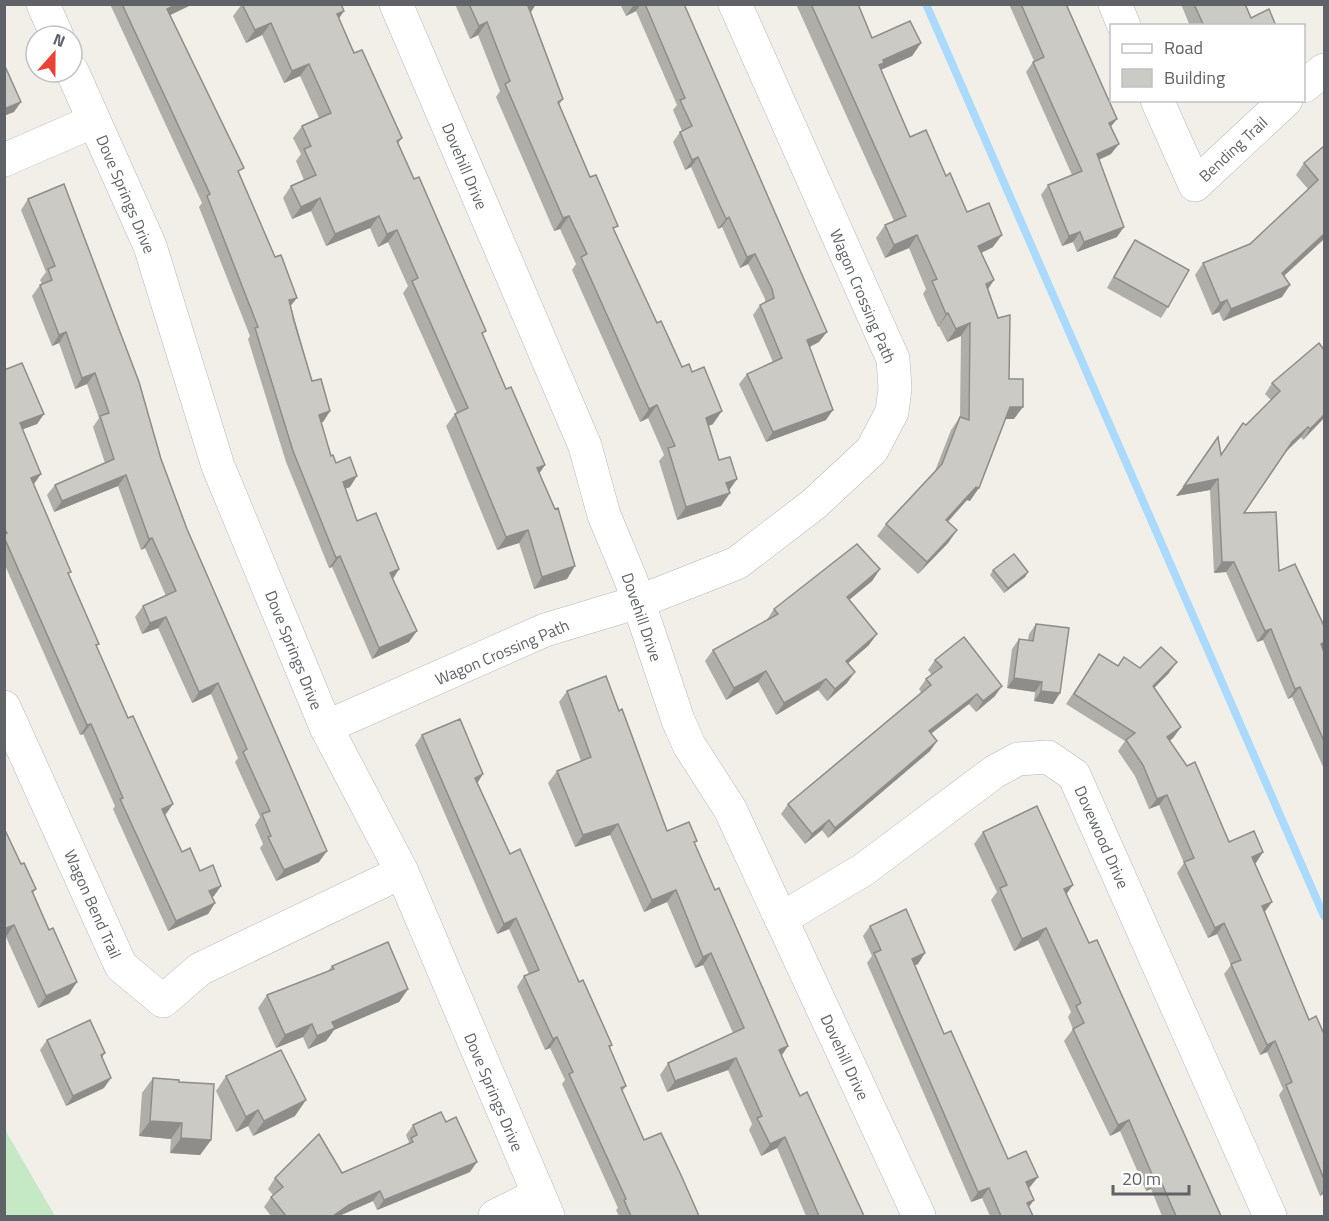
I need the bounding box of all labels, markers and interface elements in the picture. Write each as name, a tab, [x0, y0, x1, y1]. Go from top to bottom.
north arrow	[24, 24, 84, 84]
legend	[1110, 24, 1305, 102]
text: N	[50, 27, 69, 53]
text: Road	[1164, 34, 1203, 61]
text: Building	[1164, 64, 1225, 91]
street label: Bending Trail	[1193, 111, 1273, 187]
street label: Dovehill Drive	[436, 119, 494, 213]
street label: Dove Springs Drive	[90, 131, 162, 257]
street label: Wagon Crossing Path	[824, 225, 902, 367]
street label: Dovehill Drive	[616, 569, 668, 665]
street label: Dove Springs Drive	[259, 587, 329, 713]
street label: Wagon Crossing Path	[431, 613, 573, 691]
street label: Dovewood Drive	[1069, 782, 1135, 892]
street label: Wagon Bend Trail	[58, 846, 128, 962]
street label: Dovehill Drive	[815, 1010, 875, 1104]
street label: Dove Springs Drive	[458, 1029, 530, 1155]
scale bar	[1113, 1158, 1190, 1196]
text: 20 m	[1122, 1165, 1161, 1192]

